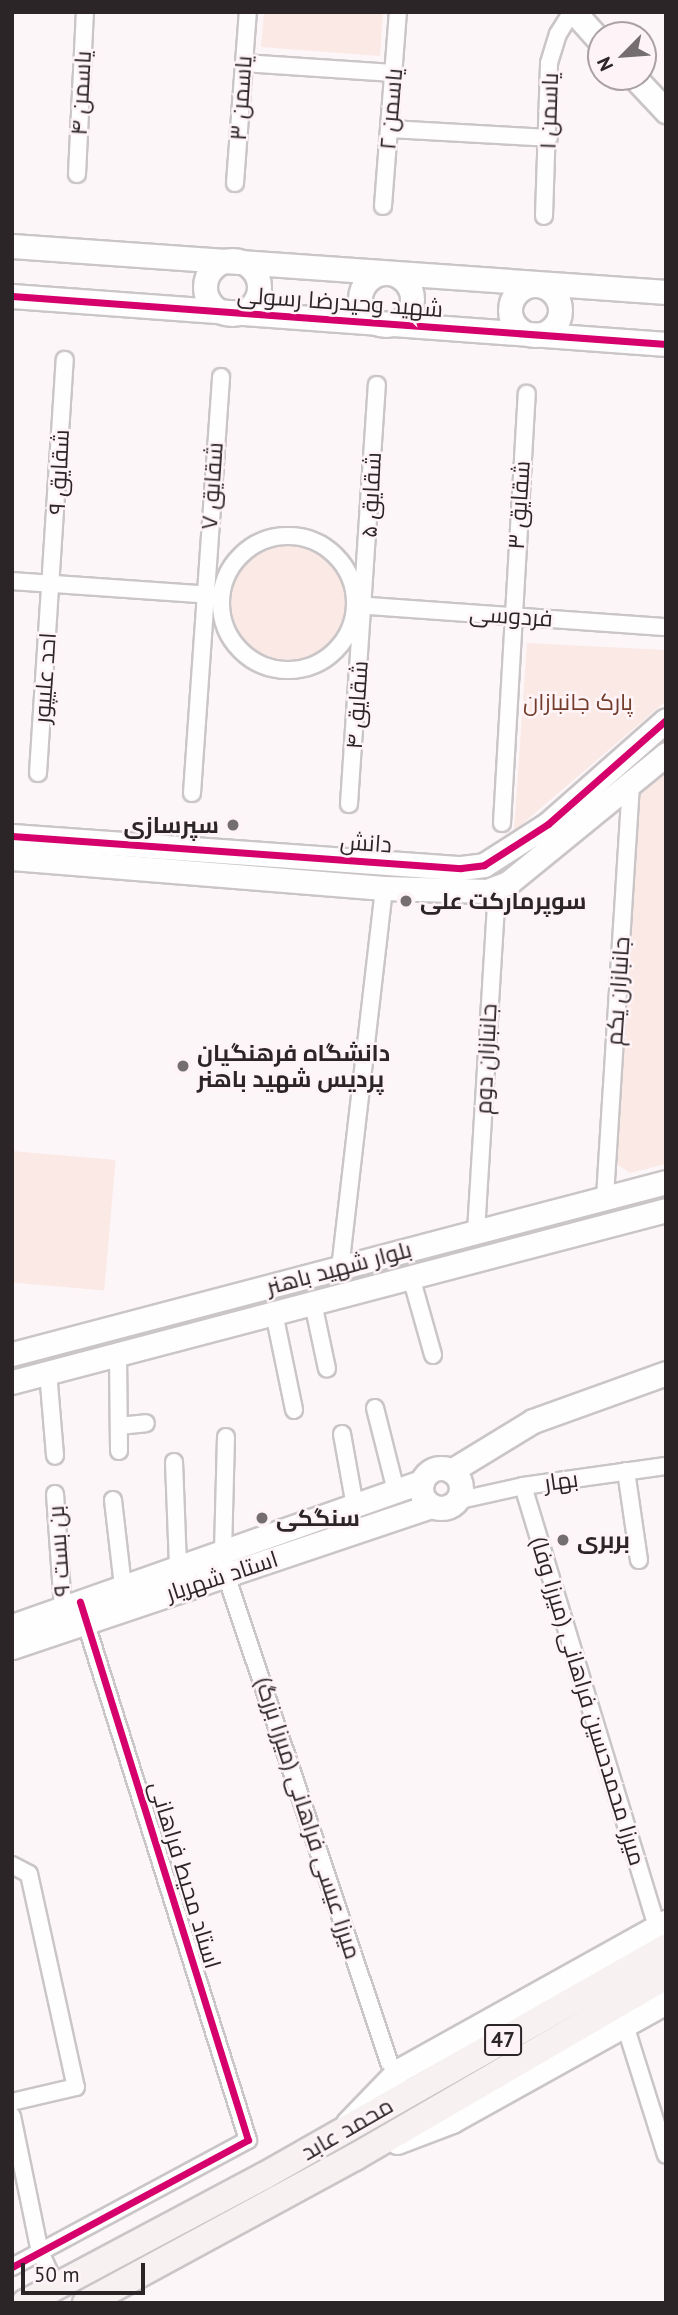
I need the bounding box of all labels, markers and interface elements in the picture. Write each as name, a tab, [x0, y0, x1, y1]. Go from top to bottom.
north arrow	[587, 21, 657, 91]
street label: یاسمن ۴	[65, 50, 97, 136]
text: N	[591, 53, 618, 75]
street label: یاسمن ۳	[224, 55, 258, 141]
street label: یاسمن ۲	[374, 67, 408, 151]
street label: یاسمن ۱	[534, 72, 564, 150]
street label: شهید وحیدرضا رسولی	[236, 281, 444, 323]
street label: شقایق ۹	[43, 429, 75, 515]
street label: شقایق ۷	[195, 441, 229, 531]
street label: شقایق ۵	[355, 451, 387, 539]
street label: شقایق ۳	[502, 460, 536, 550]
street label: فردوسی	[468, 599, 554, 633]
street label: احد علیپور	[28, 632, 62, 724]
street label: شقایق ۴	[340, 660, 374, 750]
park label: پارک جانبازان	[523, 688, 633, 716]
place label: سپرسازی	[123, 811, 219, 839]
marker: سپرسازی	[225, 817, 241, 833]
street label: دانش	[339, 827, 393, 859]
place label: سوپرمارکت علی	[420, 887, 586, 915]
marker: سوپرمارکت علی	[398, 893, 414, 909]
street label: جانبازان یکم	[600, 935, 636, 1047]
street label: جانبازان دوم	[469, 1003, 503, 1115]
place label: دانشگاه فرهنگیان پردیس شهید باهنر	[197, 1039, 390, 1093]
marker: دانشگاه فرهنگیان پردیس شهید باهنر	[175, 1058, 191, 1074]
street label: بلوار شهید باهنر	[263, 1235, 415, 1301]
street label: بهار	[542, 1465, 580, 1497]
place label: سنگکی	[276, 1504, 360, 1532]
street label: بن بست ۹	[42, 1505, 76, 1597]
marker: سنگکی	[254, 1510, 270, 1526]
place label: بربری	[577, 1526, 630, 1554]
marker: بربری	[555, 1532, 571, 1548]
street label: میرزا محمدحسین فراهانی (میرزا وفا)	[525, 1533, 651, 1869]
street label: استاد شهریار	[163, 1545, 281, 1607]
street label: میرزا عیسی فراهانی (میرزا بزرگ)	[249, 1673, 367, 1963]
street label: استاد محیط فراهانی	[143, 1778, 227, 1972]
road number: 47	[484, 2022, 522, 2058]
street label: محمد عابد	[296, 2092, 398, 2166]
scale bar	[24, 2248, 149, 2292]
text: 50 m	[34, 2261, 80, 2288]

